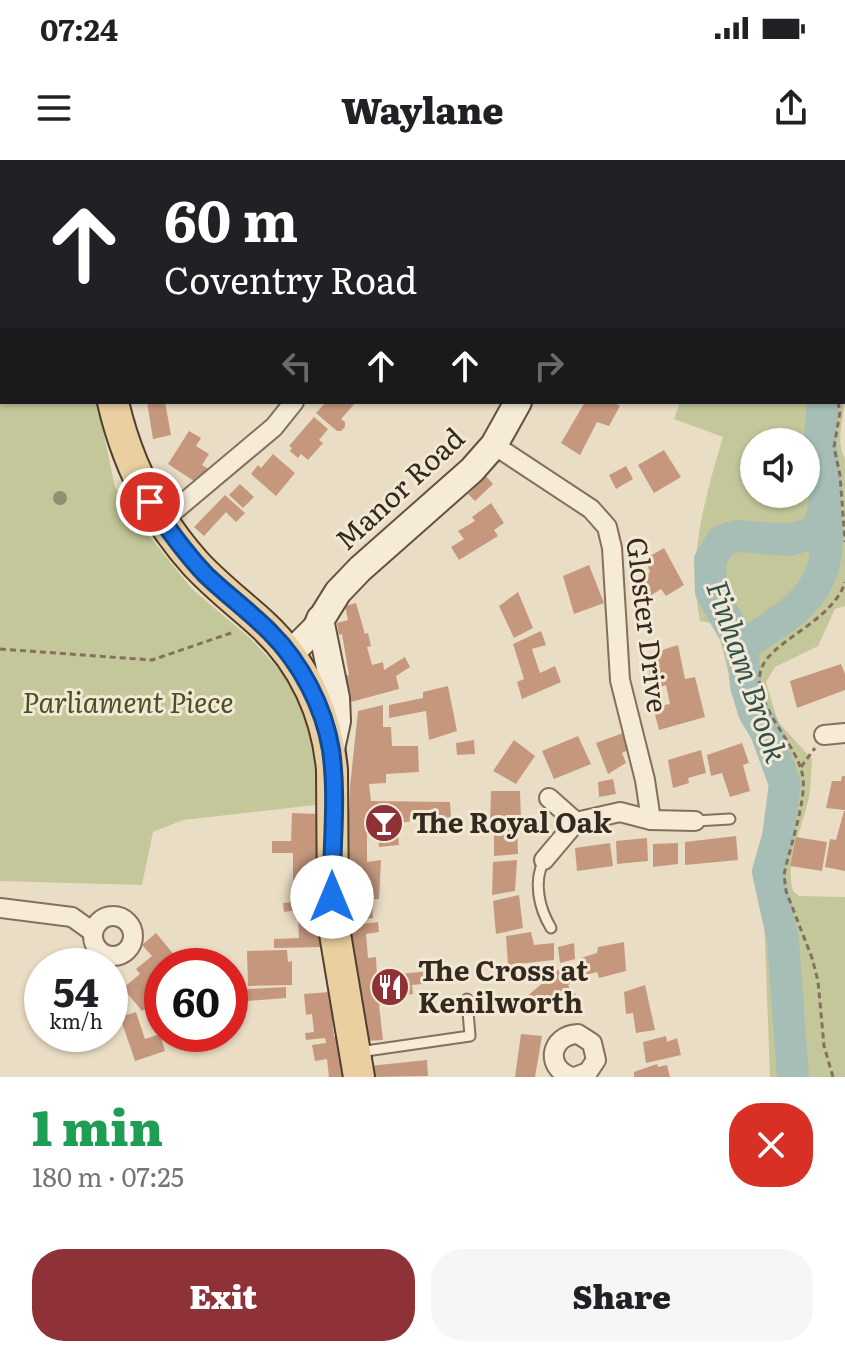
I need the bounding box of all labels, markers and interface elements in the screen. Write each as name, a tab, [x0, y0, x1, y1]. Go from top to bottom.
text: 07:24	[40, 6, 118, 50]
text: Waylane	[341, 82, 504, 135]
icon: menu	[32, 86, 76, 130]
icon: share	[769, 86, 813, 130]
text: 60 m	[164, 176, 298, 259]
icon: ahead	[32, 192, 136, 296]
text: Coventry Road	[164, 252, 417, 305]
icon: left	[275, 344, 319, 388]
icon: ahead	[359, 344, 403, 388]
icon: ahead	[443, 344, 487, 388]
icon: right	[527, 344, 571, 388]
street label: Manor Road	[324, 416, 473, 559]
map controls	[740, 428, 820, 508]
button: sound	[740, 428, 820, 508]
pin	[116, 468, 184, 536]
icon: arrive	[128, 480, 172, 524]
street label: Gloster Drive	[617, 535, 681, 715]
water label: Finham Brook	[697, 574, 801, 768]
park label: Parliament Piece	[22, 680, 234, 722]
place label: The Royal Oak	[412, 800, 612, 842]
bar icon: The Royal Oak	[363, 802, 405, 844]
position arrow	[290, 855, 374, 939]
speed limit sign: 60	[144, 948, 248, 1052]
place label: The Cross at Kenilworth	[418, 948, 589, 1022]
text: 54	[53, 960, 99, 1019]
restaurant icon: The Cross at Kenilworth	[369, 966, 411, 1008]
text: km/h	[49, 1005, 103, 1035]
text: 1 min	[32, 1090, 163, 1161]
button: close	[729, 1103, 813, 1187]
text: 180 m · 07:25	[32, 1156, 184, 1195]
button: Exit	[32, 1249, 415, 1341]
button: Share	[431, 1249, 813, 1341]

